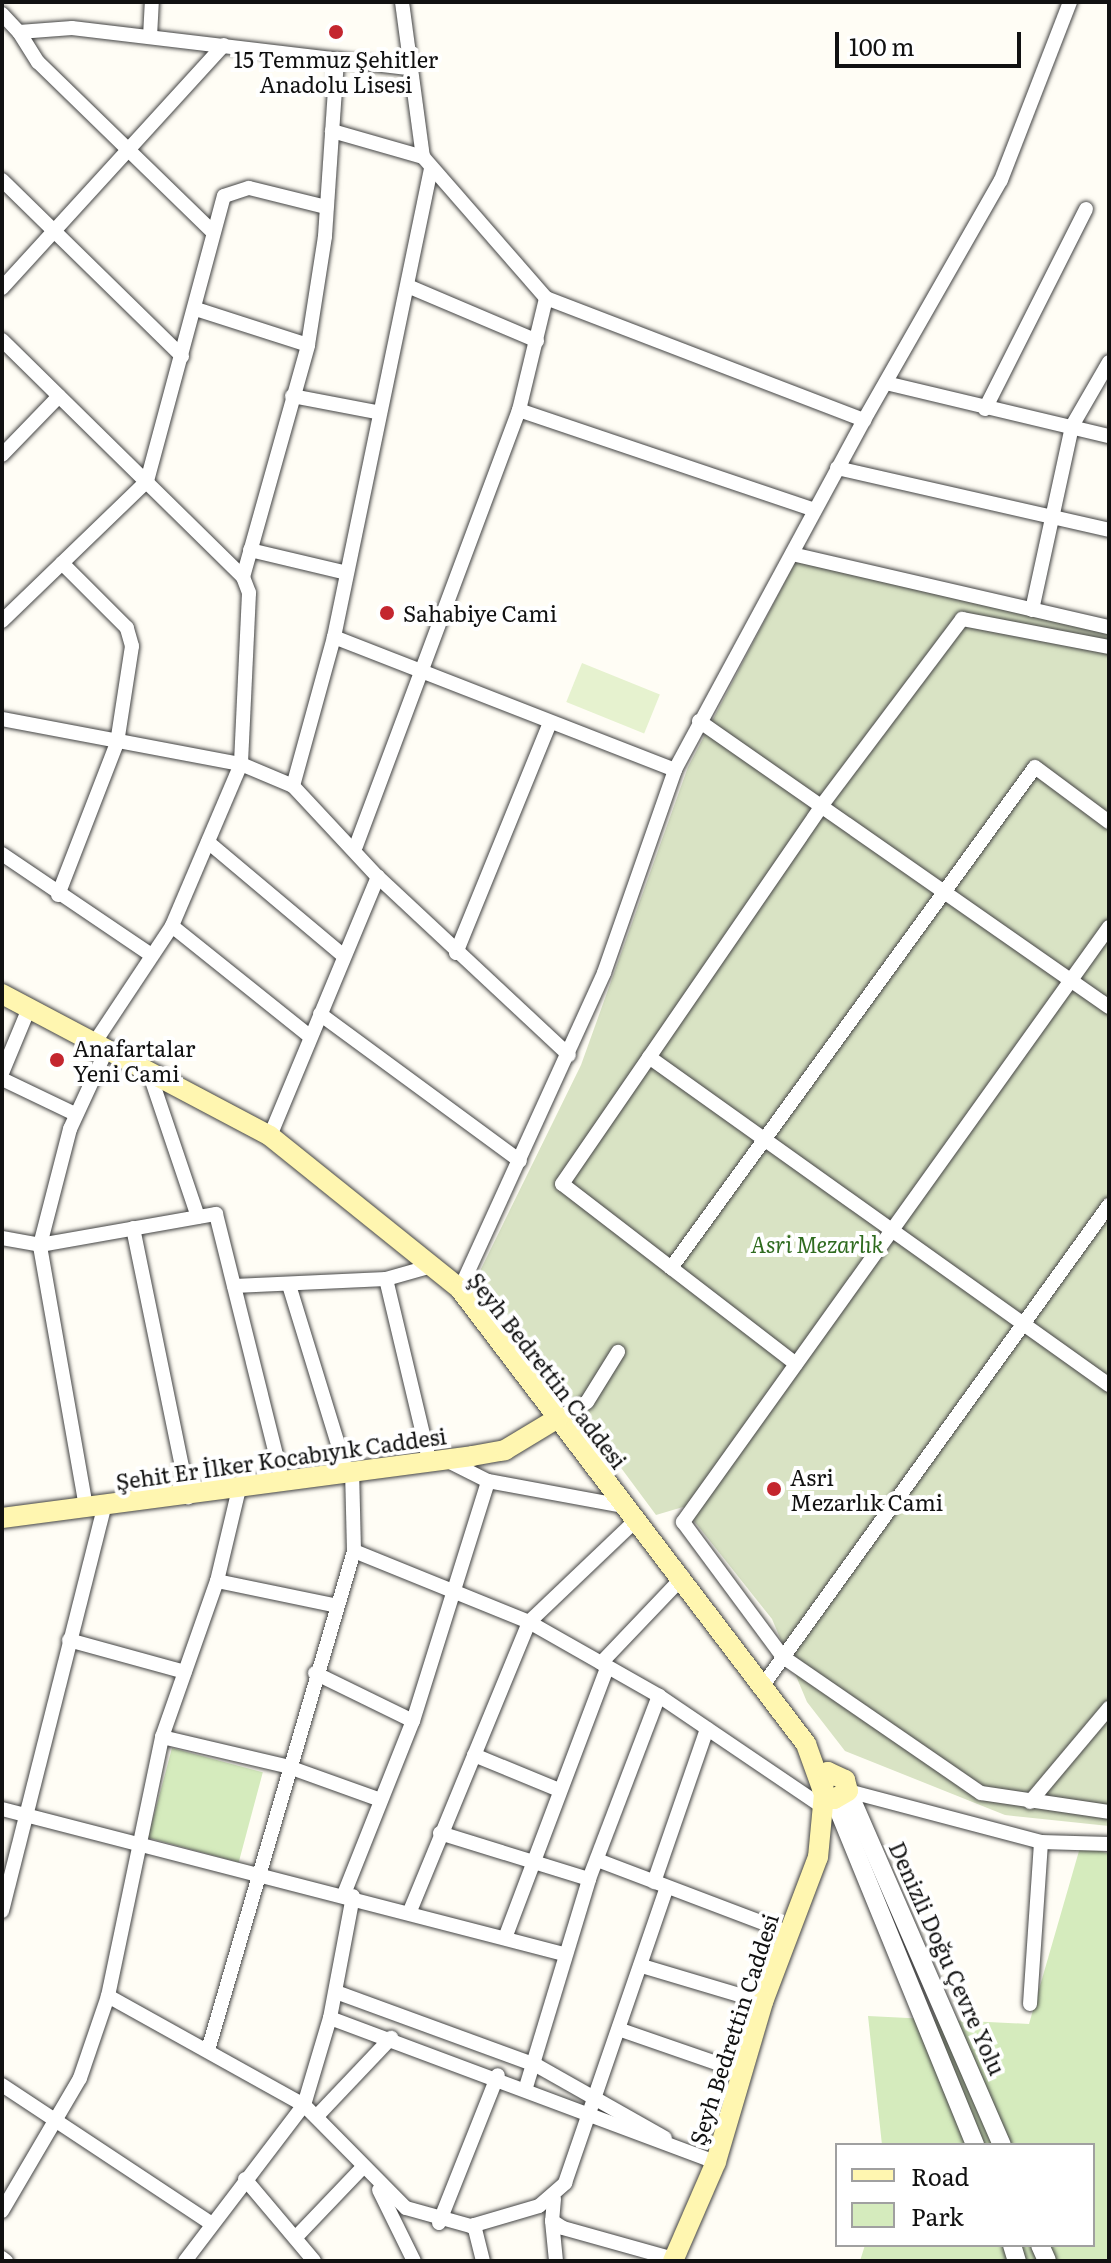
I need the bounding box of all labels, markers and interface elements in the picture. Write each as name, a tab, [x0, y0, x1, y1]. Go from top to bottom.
scale bar	[839, 16, 1025, 66]
marker: 15 Temmuz Şehitler Anadolu Lisesi	[327, 23, 345, 41]
text: 100 m	[849, 28, 915, 63]
place label: 15 Temmuz Şehitler Anadolu Lisesi	[234, 45, 438, 96]
place label: Sahabiye Cami	[403, 600, 557, 626]
marker: Sahabiye Cami	[378, 604, 396, 622]
place label: Anafartalar Yeni Cami	[73, 1034, 195, 1086]
marker: Anafartalar Yeni Cami	[48, 1051, 66, 1069]
park label: Asri Mezarlık	[750, 1231, 884, 1257]
street label: Şeyh Bedrettin Caddesi	[463, 1267, 633, 1473]
street label: Şehit Er İlker Kocabıyık Caddesi	[114, 1422, 448, 1494]
place label: Asri Mezarlık Cami	[790, 1463, 943, 1514]
marker: Asri Mezarlık Cami	[765, 1480, 783, 1498]
street label: Denizli Doğu Çevre Yolu	[885, 1837, 1011, 2079]
street label: Şeyh Bedrettin Caddesi	[683, 1910, 783, 2148]
legend	[835, 2143, 1095, 2247]
text: Road	[911, 2158, 969, 2193]
text: Park	[911, 2198, 964, 2233]

